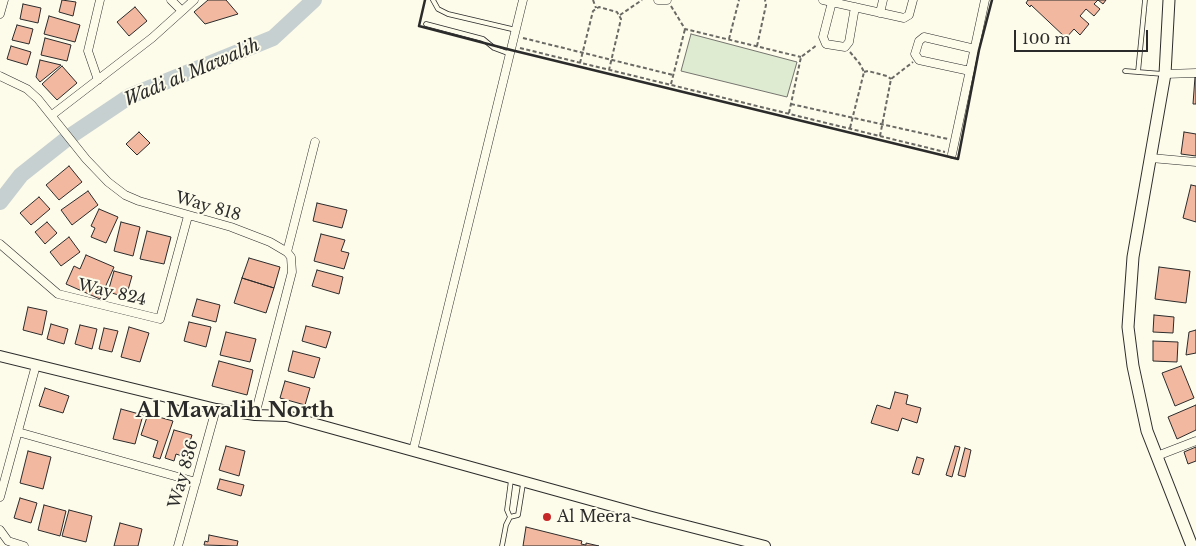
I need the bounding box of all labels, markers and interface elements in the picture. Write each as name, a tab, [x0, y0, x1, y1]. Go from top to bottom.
scale bar	[1016, 20, 1150, 52]
text: 100 m	[1022, 29, 1071, 48]
water label: Wadi al Mawalih	[121, 35, 263, 111]
street label: Way 818	[173, 188, 243, 226]
street label: Way 824	[76, 276, 148, 310]
district label: Al Mawalih North	[136, 398, 334, 424]
street label: Way 836	[165, 437, 203, 511]
place label: Al Meera	[557, 507, 631, 527]
marker: Al Meera	[541, 511, 553, 523]

